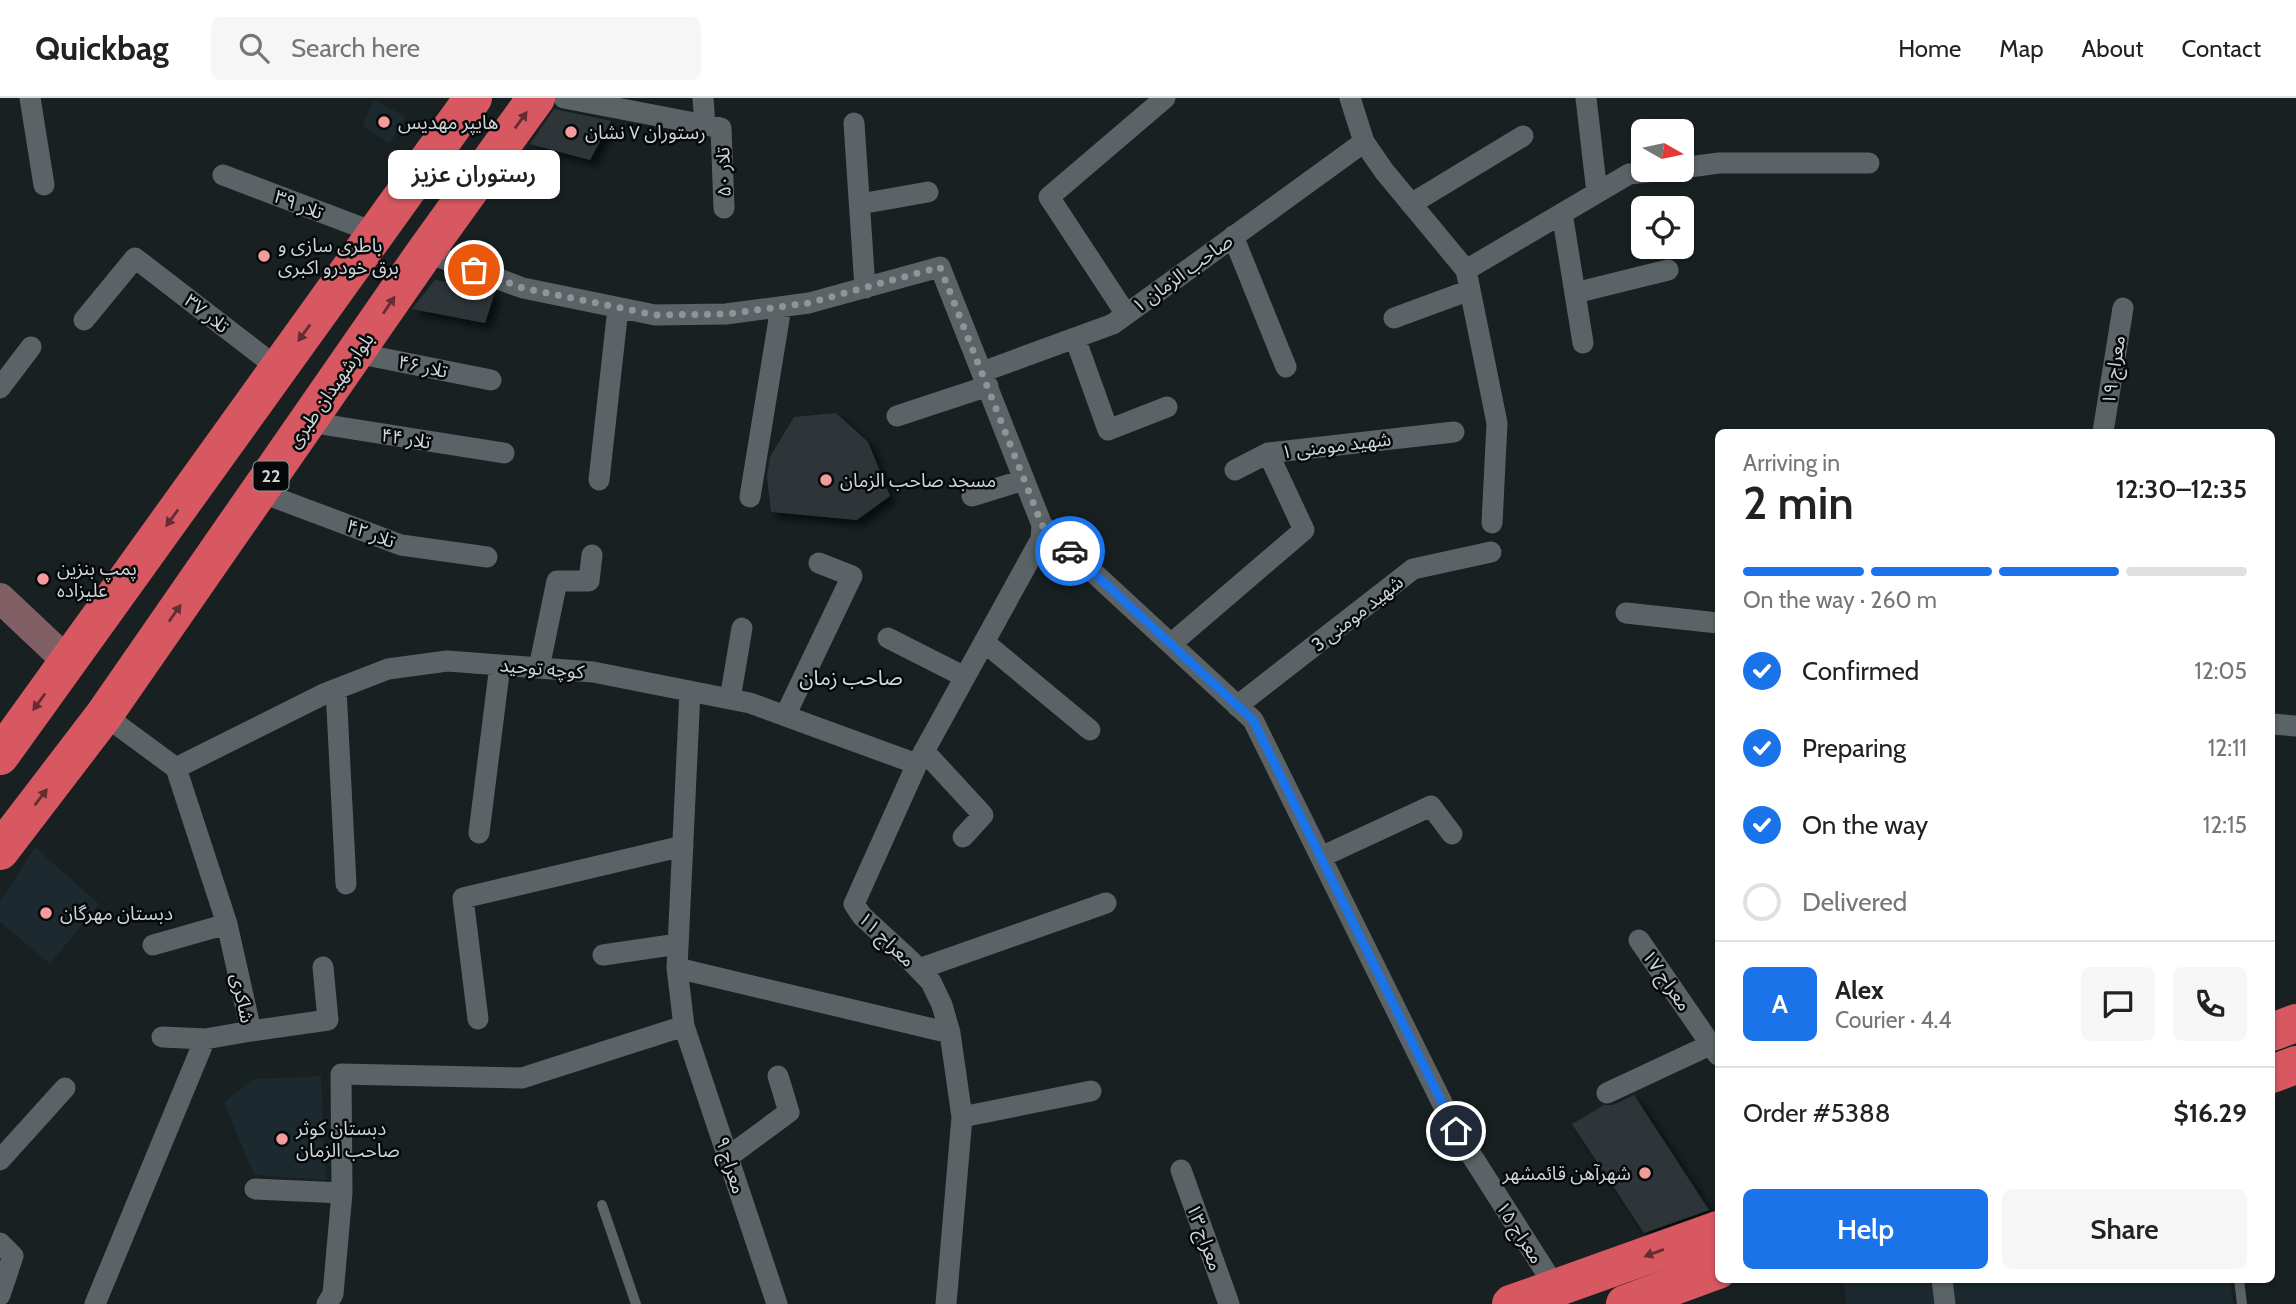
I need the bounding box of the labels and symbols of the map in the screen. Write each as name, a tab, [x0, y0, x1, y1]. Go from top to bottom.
place label: هایپر مهدیس	[398, 111, 499, 135]
one-way arrow	[513, 111, 527, 129]
marker: هایپر مهدیس	[376, 114, 392, 130]
north arrow	[1631, 119, 1694, 182]
place label: رستوران ۷ نشان	[585, 121, 706, 144]
marker: رستوران ۷ نشان	[563, 124, 579, 140]
street label: تلار ۵۰	[711, 147, 736, 197]
callout: رستوران عزیز	[388, 151, 560, 200]
street label: تلار ۳۹	[271, 185, 326, 224]
street label: صاحب الزمان ۱	[1127, 229, 1237, 318]
place label: باطری سازی و برق خودرو اکبری	[278, 234, 399, 279]
pin	[444, 240, 504, 300]
marker: باطری سازی و برق خودرو اکبری	[256, 248, 272, 264]
street label: تلار ۳۷	[180, 289, 233, 338]
one-way arrow	[382, 296, 396, 314]
one-way arrow	[298, 324, 312, 342]
street label: بلوارشهیدان طبری	[282, 328, 379, 452]
street label: معراج ۱۹	[2097, 334, 2132, 407]
street label: تلار ۴۶	[396, 350, 450, 383]
street label: تلار ۴۴	[379, 423, 432, 454]
street label: شهید مومنی ۱	[1280, 427, 1392, 464]
road number: 22	[254, 462, 288, 490]
place label: مسجد صاحب الزمان	[840, 469, 996, 492]
marker: مسجد صاحب الزمان	[818, 472, 834, 488]
one-way arrow	[165, 509, 179, 527]
street label: تلار ۴۲	[343, 514, 398, 553]
courier	[1035, 516, 1105, 586]
place label: پمپ بنزین علیزاده	[57, 557, 137, 602]
street label: شهید مومنی 3	[1307, 570, 1408, 656]
marker: پمپ بنزین علیزاده	[35, 571, 51, 587]
one-way arrow	[168, 604, 182, 622]
street label: کوچه توحید	[499, 653, 586, 685]
district label: صاحب زمان	[799, 665, 903, 690]
one-way arrow	[32, 693, 46, 711]
one-way arrow	[34, 788, 49, 806]
place label: دبستان مهرگان	[60, 902, 173, 925]
marker: دبستان مهرگان	[38, 905, 54, 921]
street label: معراج ۱۱	[852, 907, 920, 973]
street label: معراج ۱۷	[1636, 945, 1696, 1017]
street label: شاکری	[226, 971, 259, 1025]
pin	[1426, 1101, 1486, 1161]
place label: دبستان کوثر صاحب الزمان	[295, 1117, 400, 1162]
marker: دبستان کوثر صاحب الزمان	[274, 1131, 290, 1147]
street label: معراج ۹	[709, 1134, 751, 1197]
place label: شهرآهن قائمشهر	[1501, 1162, 1631, 1185]
marker: شهرآهن قائمشهر	[1637, 1165, 1653, 1181]
street label: معراج ۱۵	[1489, 1197, 1548, 1269]
street label: معراج ۱۳	[1180, 1201, 1227, 1275]
one-way arrow	[1644, 1248, 1665, 1259]

